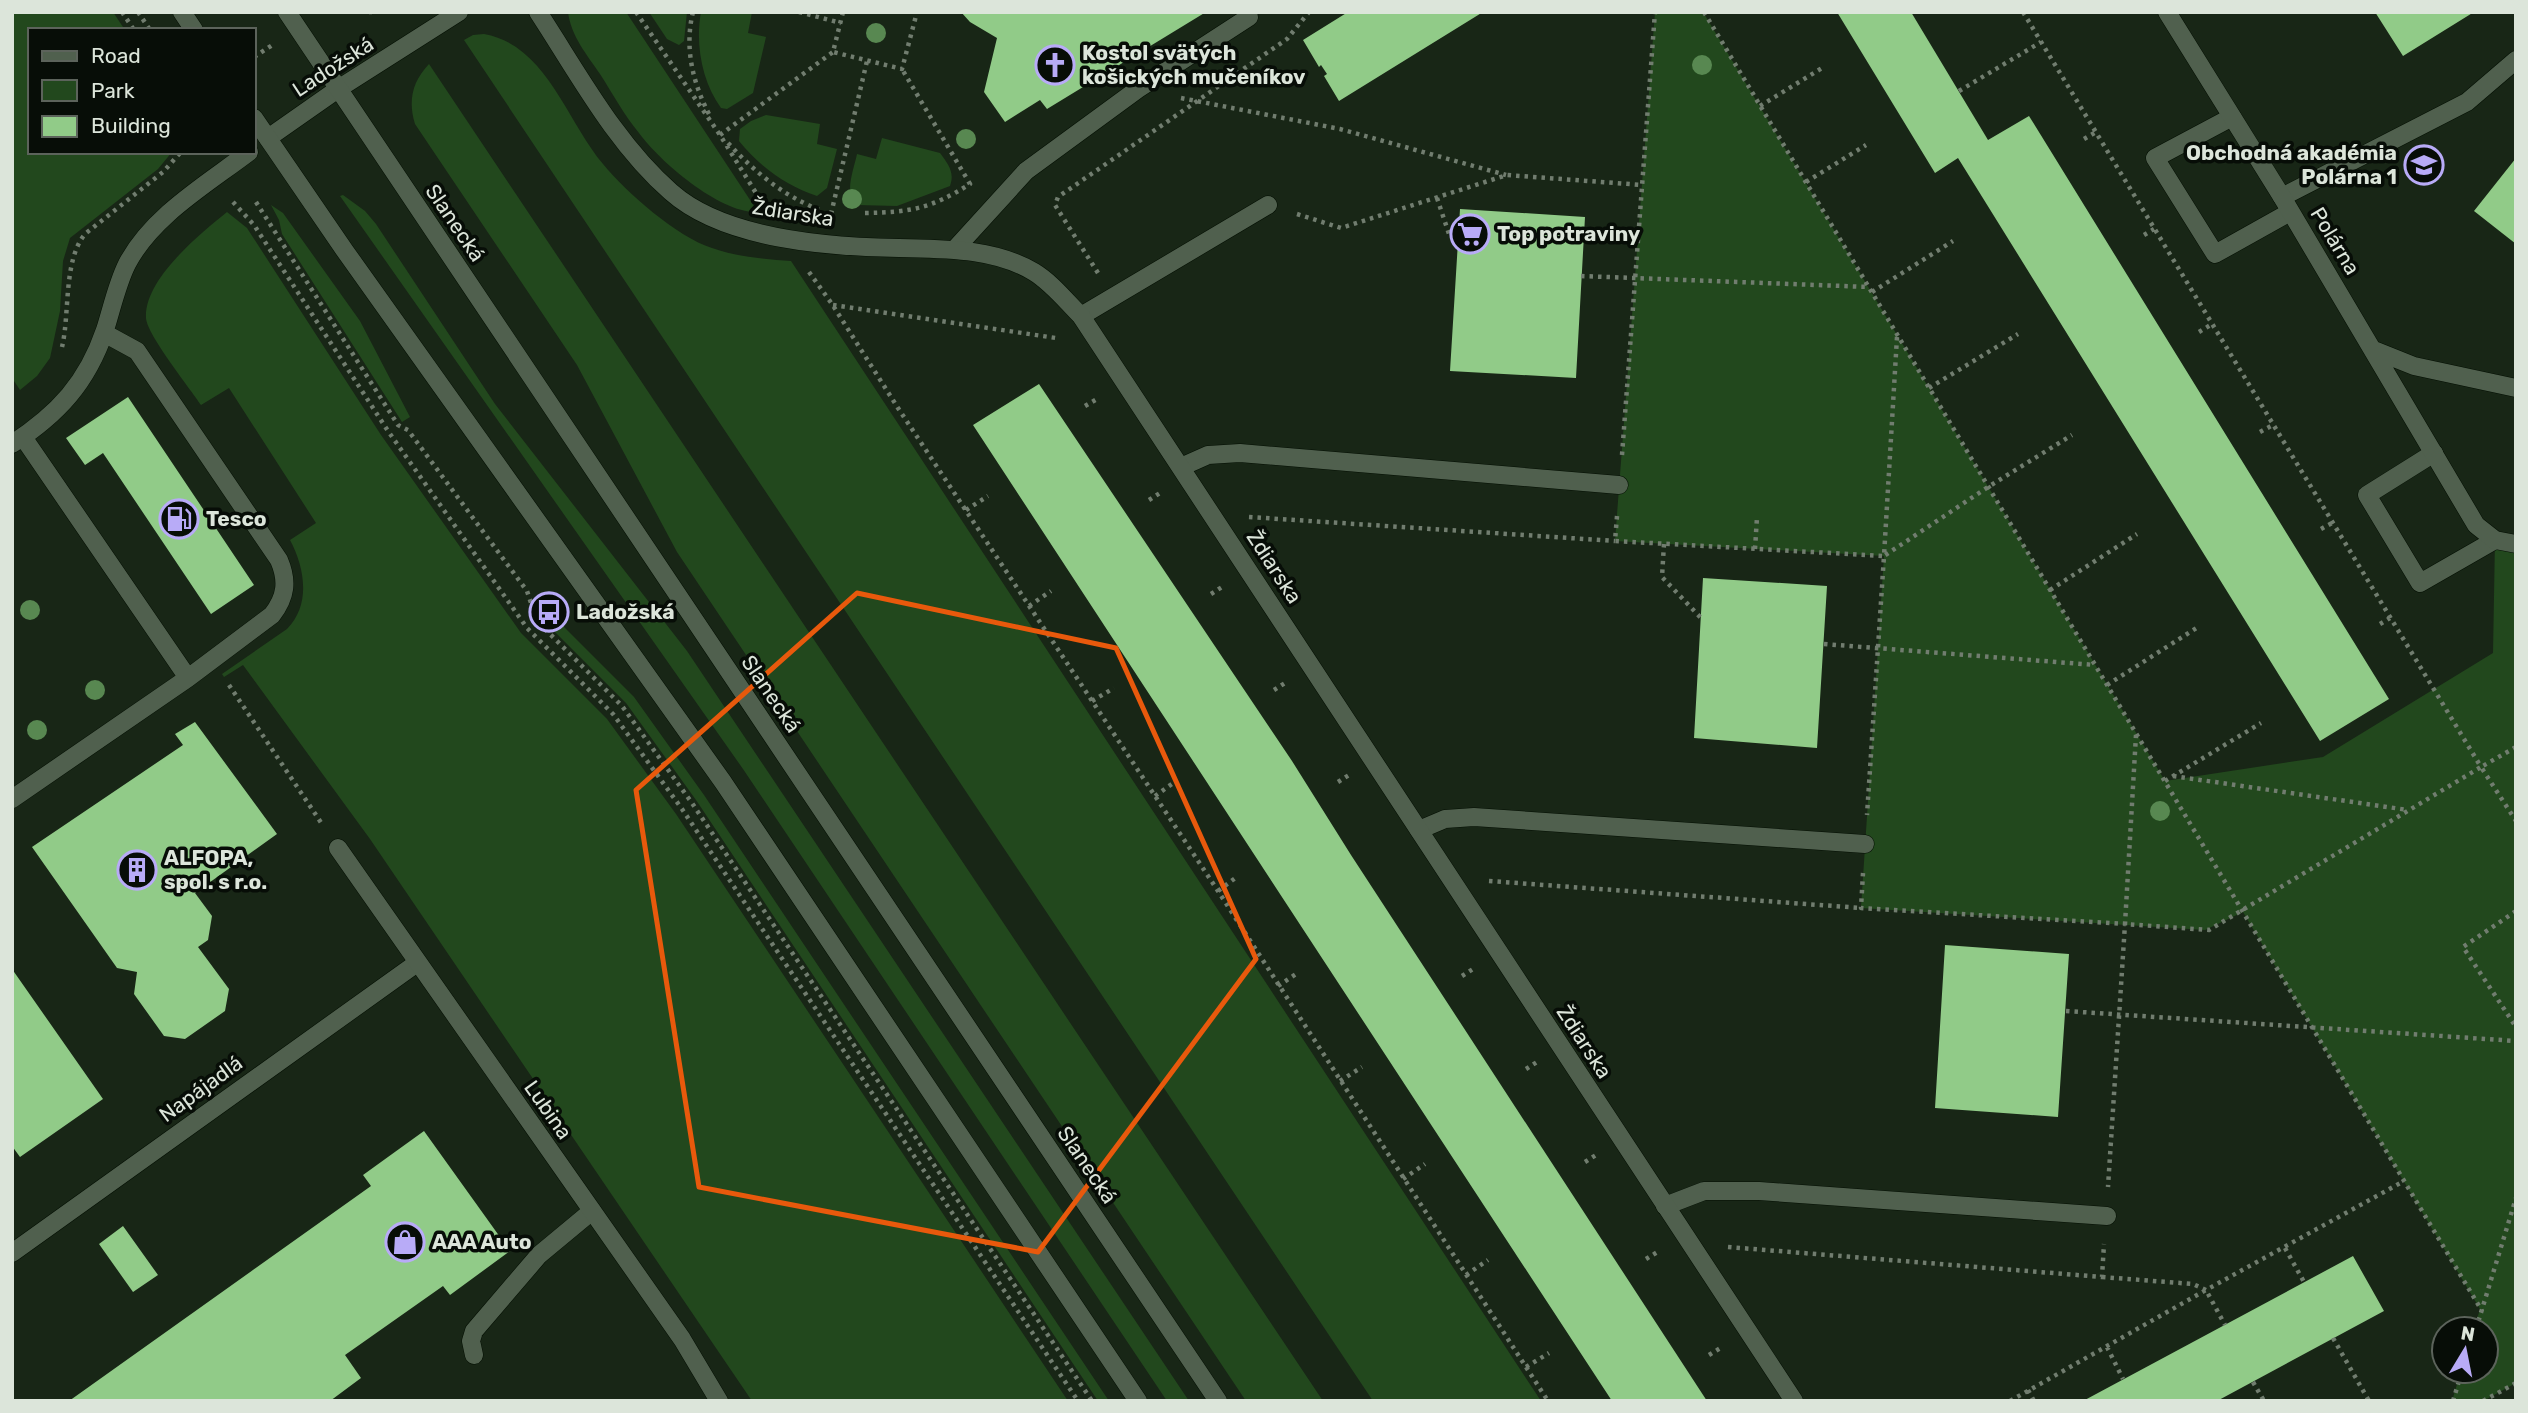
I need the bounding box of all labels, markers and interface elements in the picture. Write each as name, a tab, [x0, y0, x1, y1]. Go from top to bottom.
legend	[28, 28, 256, 154]
street label: Ladožská	[288, 31, 378, 102]
place label: Kostol svätých košických mučeníkov	[1082, 40, 1306, 89]
text: Road	[91, 43, 141, 68]
church icon: Kostol svätých košických mučeníkov	[1034, 44, 1076, 86]
text: Park	[91, 78, 135, 103]
text: Building	[91, 113, 171, 138]
place label: Obchodná akadémia Polárna 1	[2186, 140, 2397, 189]
school or university icon: Obchodná akadémia Polárna 1	[2403, 144, 2445, 186]
street label: Slanecká	[420, 179, 490, 266]
street label: Ždiarska	[750, 194, 836, 231]
street label: Polárna	[2306, 202, 2365, 279]
supermarket icon: Top potraviny	[1449, 213, 1491, 255]
place label: Top potraviny	[1497, 221, 1641, 246]
fuel station icon: Tesco	[158, 498, 200, 540]
place label: Tesco	[206, 506, 267, 531]
street label: Ždiarska	[1242, 525, 1307, 608]
bus stop icon: Ladožská	[528, 591, 570, 633]
place label: Ladožská	[576, 599, 675, 624]
street label: Slanecká	[736, 650, 806, 737]
place label: ALFOPA, spol. s r.o.	[164, 845, 267, 894]
building icon: ALFOPA, spol. s r.o.	[116, 849, 158, 891]
street label: Ždiarska	[1552, 1000, 1617, 1083]
street label: Napájadlá	[154, 1050, 247, 1127]
street label: Lubina	[519, 1075, 578, 1144]
street label: Slanecká	[1052, 1121, 1122, 1208]
shop icon: AAA Auto	[384, 1221, 426, 1263]
place label: AAA Auto	[432, 1229, 532, 1254]
north arrow	[2430, 1315, 2500, 1385]
text: N	[2459, 1321, 2477, 1346]

